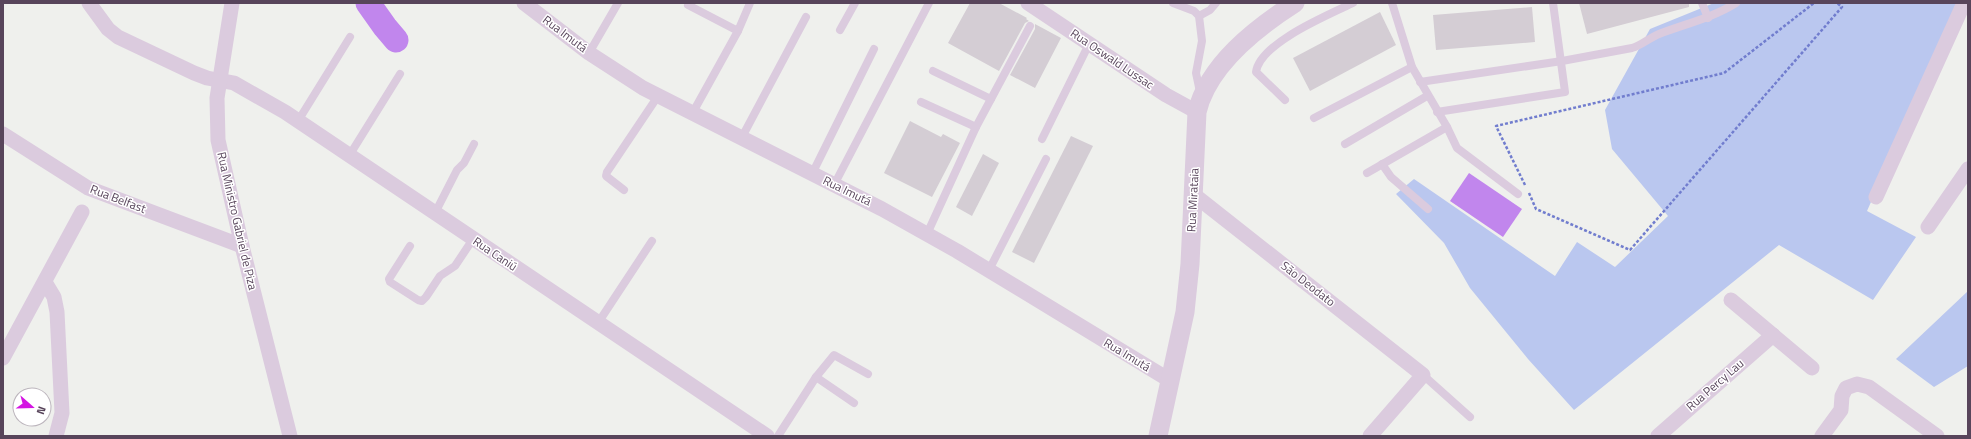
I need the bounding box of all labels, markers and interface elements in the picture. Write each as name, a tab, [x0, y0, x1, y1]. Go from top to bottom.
street label: Rua Imutá	[539, 10, 592, 57]
street label: Rua Oswald Lussac	[1067, 24, 1158, 94]
street label: Rua Ministro Gabriel de Piza	[212, 150, 263, 292]
street label: Rua Mirataia	[1181, 167, 1204, 232]
street label: Rua Imutá	[820, 171, 875, 210]
street label: Rua Belfast	[88, 179, 150, 218]
street label: Rua Caniú	[469, 232, 521, 276]
street label: São Deodato	[1277, 256, 1340, 311]
street label: Rua Imutá	[1100, 333, 1154, 376]
street label: Rua Percy Lau	[1682, 354, 1748, 415]
north arrow	[12, 387, 52, 427]
text: N	[33, 404, 50, 417]

